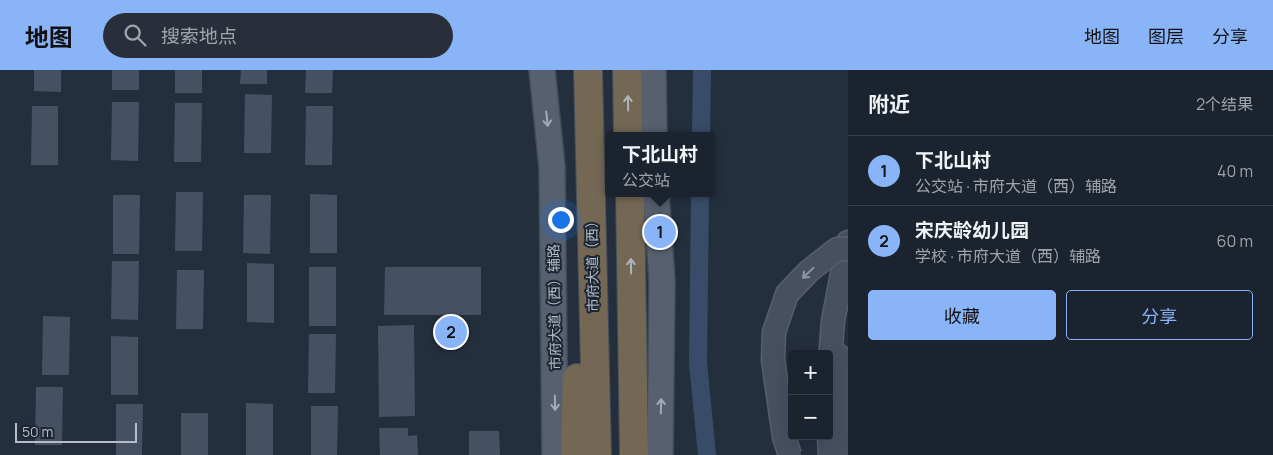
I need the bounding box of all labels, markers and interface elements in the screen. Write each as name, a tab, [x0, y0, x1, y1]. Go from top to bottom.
search box	[103, 13, 453, 58]
text: 地图	[25, 20, 73, 53]
icon: search	[121, 21, 149, 49]
text: 搜索地点	[161, 23, 237, 49]
text: 地图	[1084, 24, 1120, 48]
text: 图层	[1148, 24, 1184, 48]
text: 分享	[1212, 24, 1248, 48]
text: 附近	[868, 90, 910, 118]
text: 2个结果	[1196, 93, 1253, 115]
one-way arrow	[623, 95, 633, 112]
one-way arrow	[542, 110, 552, 126]
popup	[605, 132, 715, 197]
text: 下北山村	[622, 141, 698, 167]
text: 下北山村	[915, 147, 991, 173]
text: 1	[880, 160, 888, 182]
text: 40 m	[1217, 160, 1253, 182]
text: 公交站	[622, 169, 670, 191]
text: 公交站 · 市府大道（西）辅路	[915, 175, 1117, 197]
your location	[548, 207, 574, 233]
pin: 1	[644, 213, 676, 251]
street label: 市府大道（西）	[582, 214, 602, 312]
text: 宋庆龄幼儿园	[915, 217, 1029, 243]
text: 2	[879, 230, 889, 252]
text: 60 m	[1217, 230, 1253, 252]
street label: 市府大道（西）辅路	[543, 244, 565, 370]
text: 学校 · 市府大道（西）辅路	[915, 245, 1101, 267]
one-way arrow	[626, 259, 636, 275]
one-way arrow	[802, 267, 814, 279]
button: 收藏	[868, 290, 1056, 340]
button: 分享	[1066, 290, 1253, 340]
pin: 2	[435, 313, 467, 351]
map controls	[788, 350, 833, 440]
button: +	[788, 350, 833, 395]
one-way arrow	[550, 395, 560, 411]
button: −	[788, 395, 833, 440]
one-way arrow	[656, 399, 666, 415]
scale bar	[15, 420, 138, 443]
text: 50 m	[22, 422, 53, 441]

